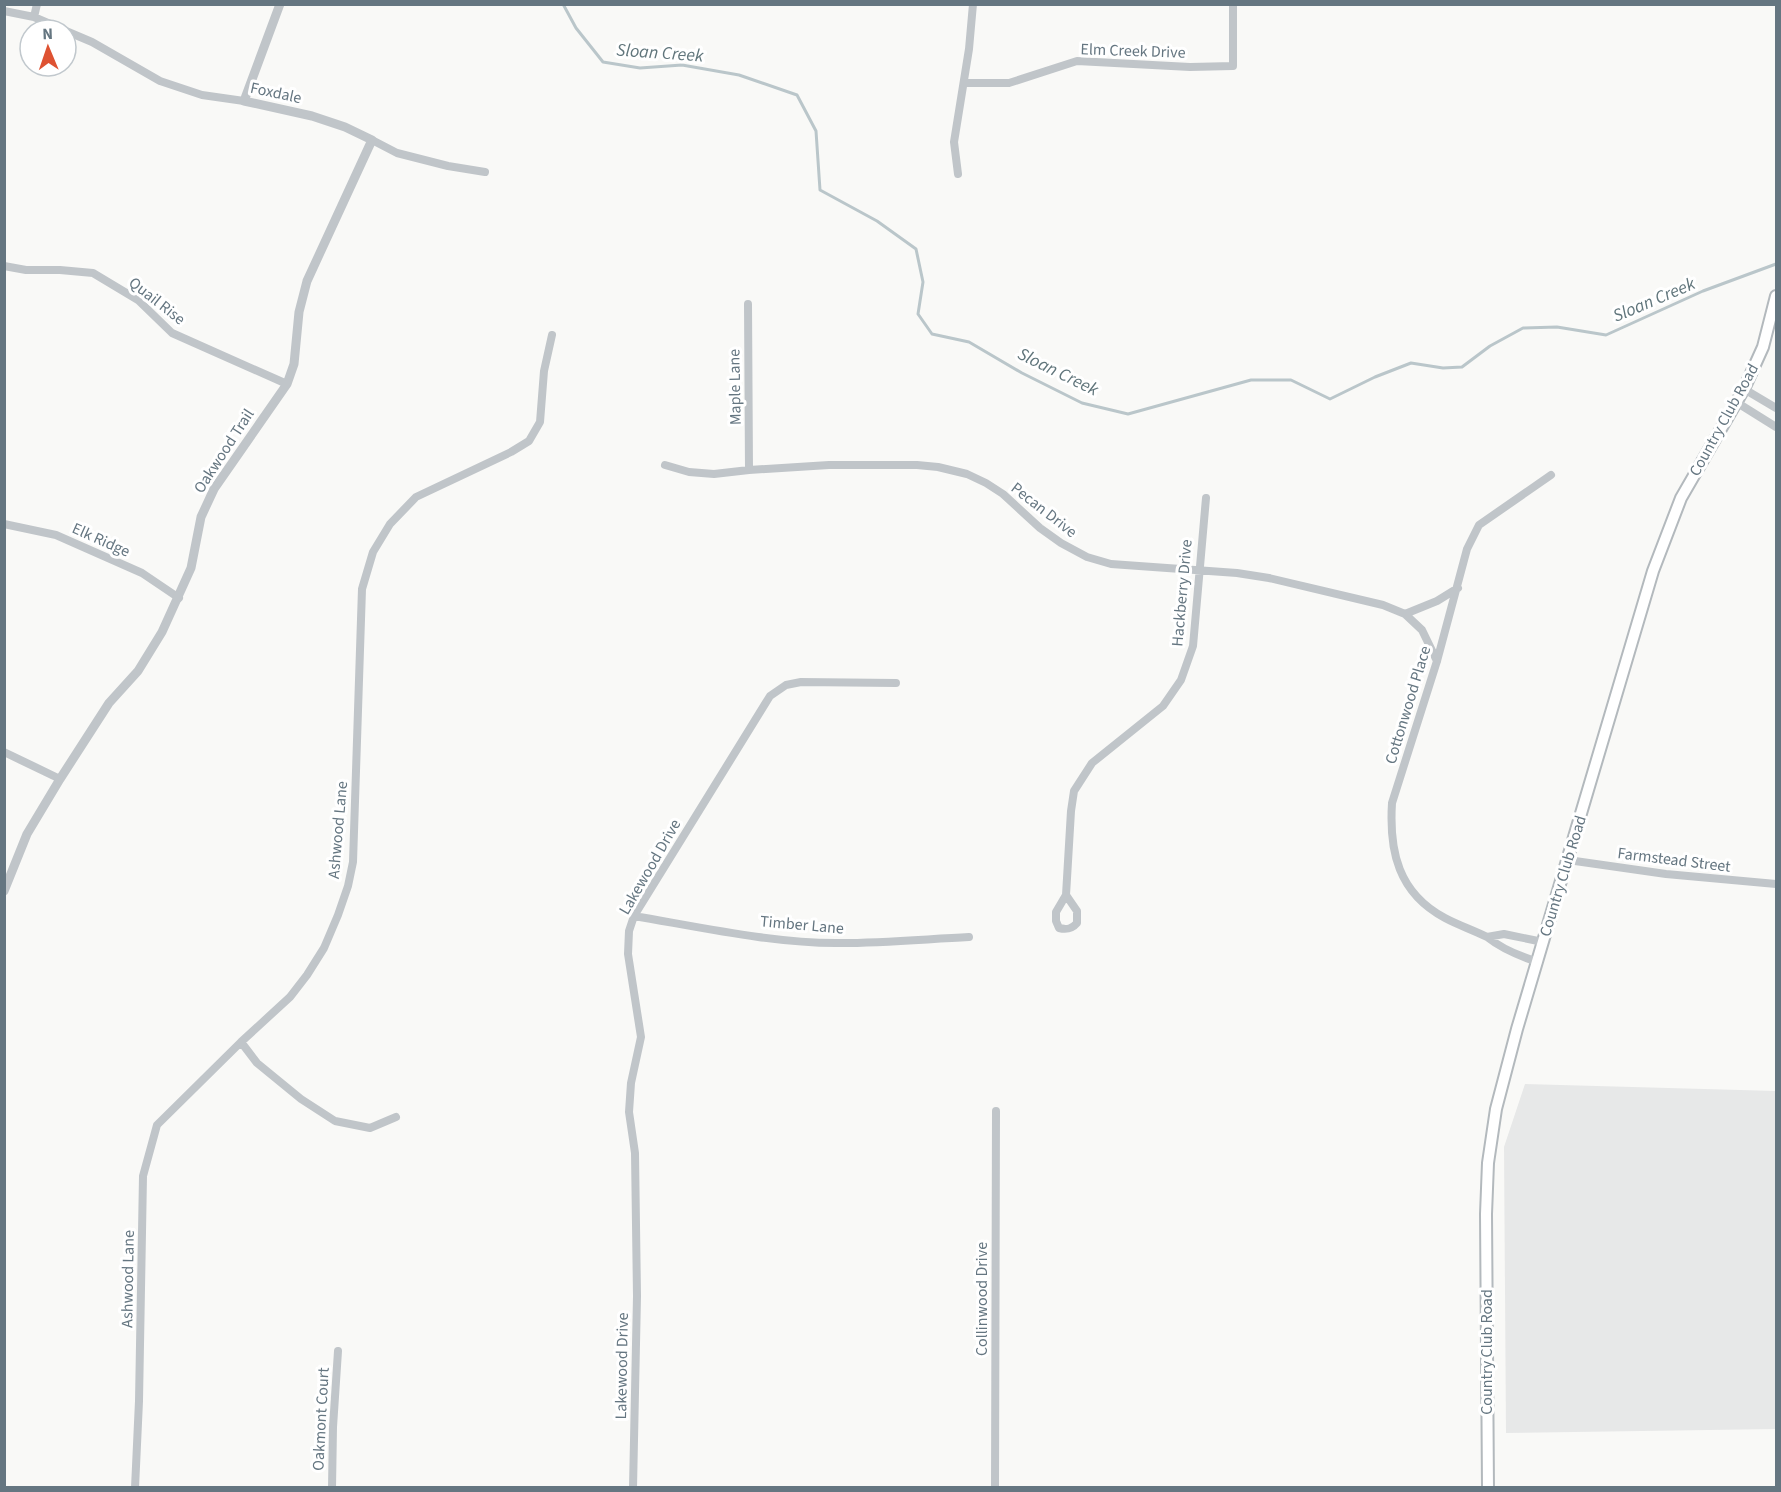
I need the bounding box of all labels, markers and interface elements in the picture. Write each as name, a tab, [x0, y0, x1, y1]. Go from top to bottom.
north arrow	[18, 18, 78, 78]
text: N	[42, 23, 53, 45]
water label: Sloan Creek	[616, 37, 705, 69]
street label: Elm Creek Drive	[1080, 38, 1186, 64]
street label: Foxdale	[248, 77, 304, 109]
water label: Sloan Creek	[1609, 271, 1699, 329]
street label: Quail Rise	[124, 272, 190, 330]
water label: Sloan Creek	[1013, 342, 1103, 403]
street label: Maple Lane	[723, 349, 747, 425]
street label: Country Club Road	[1684, 360, 1764, 480]
street label: Oakwood Trail	[188, 405, 260, 497]
street label: Pecan Drive	[1006, 477, 1082, 543]
street label: Elk Ridge	[69, 517, 134, 563]
street label: Hackberry Drive	[1166, 539, 1198, 647]
street label: Cottonwood Place	[1380, 643, 1436, 767]
street label: Ashwood Lane	[323, 780, 353, 880]
street label: Country Club Road	[1534, 813, 1592, 939]
street label: Lakewood Drive	[614, 815, 686, 919]
street label: Farmstead Street	[1616, 842, 1732, 878]
street label: Timber Lane	[759, 910, 845, 940]
street label: Ashwood Lane	[116, 1230, 140, 1328]
street label: Collinwood Drive	[971, 1242, 993, 1356]
street label: Country Club Road	[1476, 1289, 1498, 1415]
street label: Lakewood Drive	[610, 1312, 634, 1420]
street label: Oakmont Court	[307, 1366, 335, 1471]

